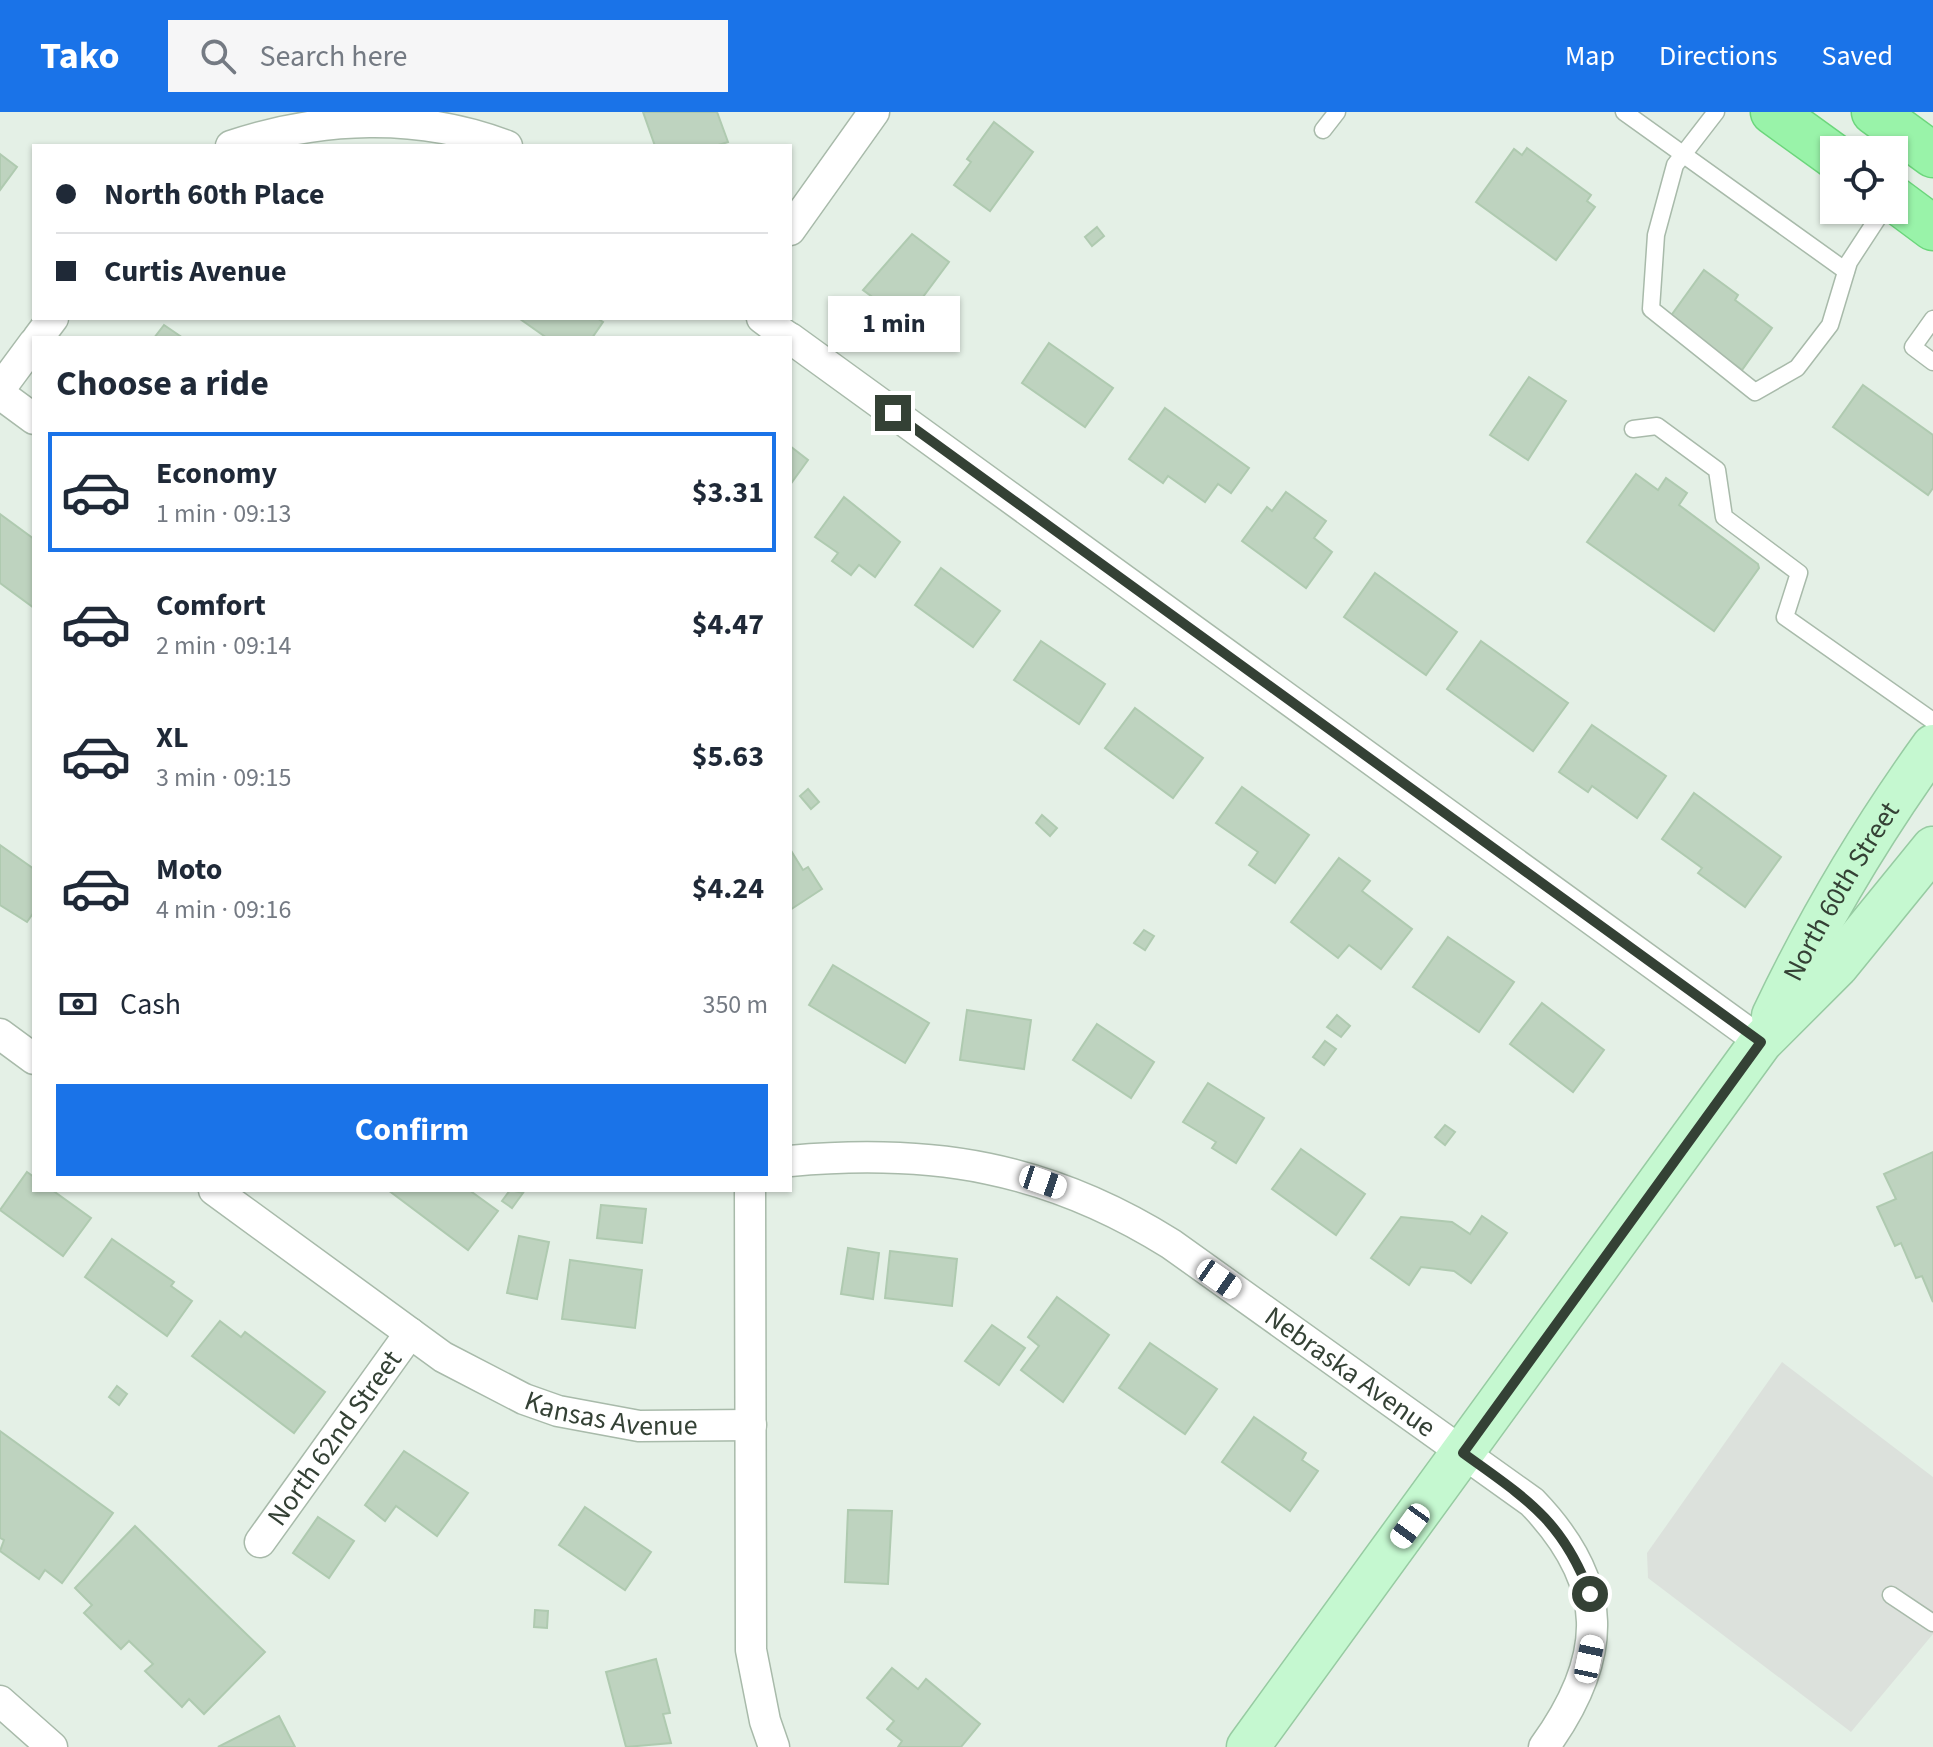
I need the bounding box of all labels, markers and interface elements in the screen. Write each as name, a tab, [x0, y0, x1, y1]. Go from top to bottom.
search box	[168, 20, 728, 92]
text: Tako	[40, 29, 120, 83]
icon: search	[196, 34, 240, 78]
text: Search here	[260, 35, 408, 78]
text: Map	[1565, 36, 1615, 76]
text: Directions	[1659, 36, 1778, 76]
text: Saved	[1822, 36, 1893, 76]
map controls	[1820, 136, 1908, 224]
button: locate	[1820, 136, 1908, 224]
text: North 60th Place	[104, 173, 324, 216]
text: Curtis Avenue	[104, 250, 287, 293]
callout: 1 min	[827, 297, 959, 353]
text: 1 min	[862, 305, 926, 342]
text: Choose a ride	[56, 358, 269, 409]
route end	[875, 395, 911, 431]
text: Economy	[156, 452, 277, 495]
icon: car	[60, 456, 132, 528]
text: $3.31	[692, 471, 764, 514]
text: 1 min · 09:13	[156, 495, 291, 532]
text: Comfort	[156, 584, 266, 627]
icon: car	[60, 588, 132, 660]
text: $4.47	[692, 603, 764, 646]
text: 2 min · 09:14	[156, 627, 291, 664]
text: XL	[156, 716, 189, 759]
icon: car	[60, 720, 132, 792]
text: $5.63	[692, 735, 764, 778]
text: 3 min · 09:15	[156, 759, 291, 796]
street label: North 60th Street	[1773, 793, 1909, 988]
text: Moto	[156, 848, 222, 891]
icon: car	[60, 852, 132, 924]
text: $4.24	[692, 867, 764, 910]
text: 4 min · 09:16	[156, 891, 291, 928]
icon: cash	[56, 982, 100, 1026]
text: Cash	[120, 983, 181, 1026]
text: 350 m	[702, 986, 768, 1023]
button: Confirm	[56, 1084, 768, 1176]
car	[1016, 1163, 1070, 1201]
car	[1192, 1255, 1246, 1303]
street label: Nebraska Avenue	[1256, 1297, 1444, 1447]
street label: North 62nd Street	[258, 1341, 412, 1534]
street label: Kansas Avenue	[519, 1381, 698, 1446]
car	[1386, 1500, 1434, 1552]
route start	[1572, 1576, 1608, 1612]
car	[1572, 1633, 1606, 1685]

